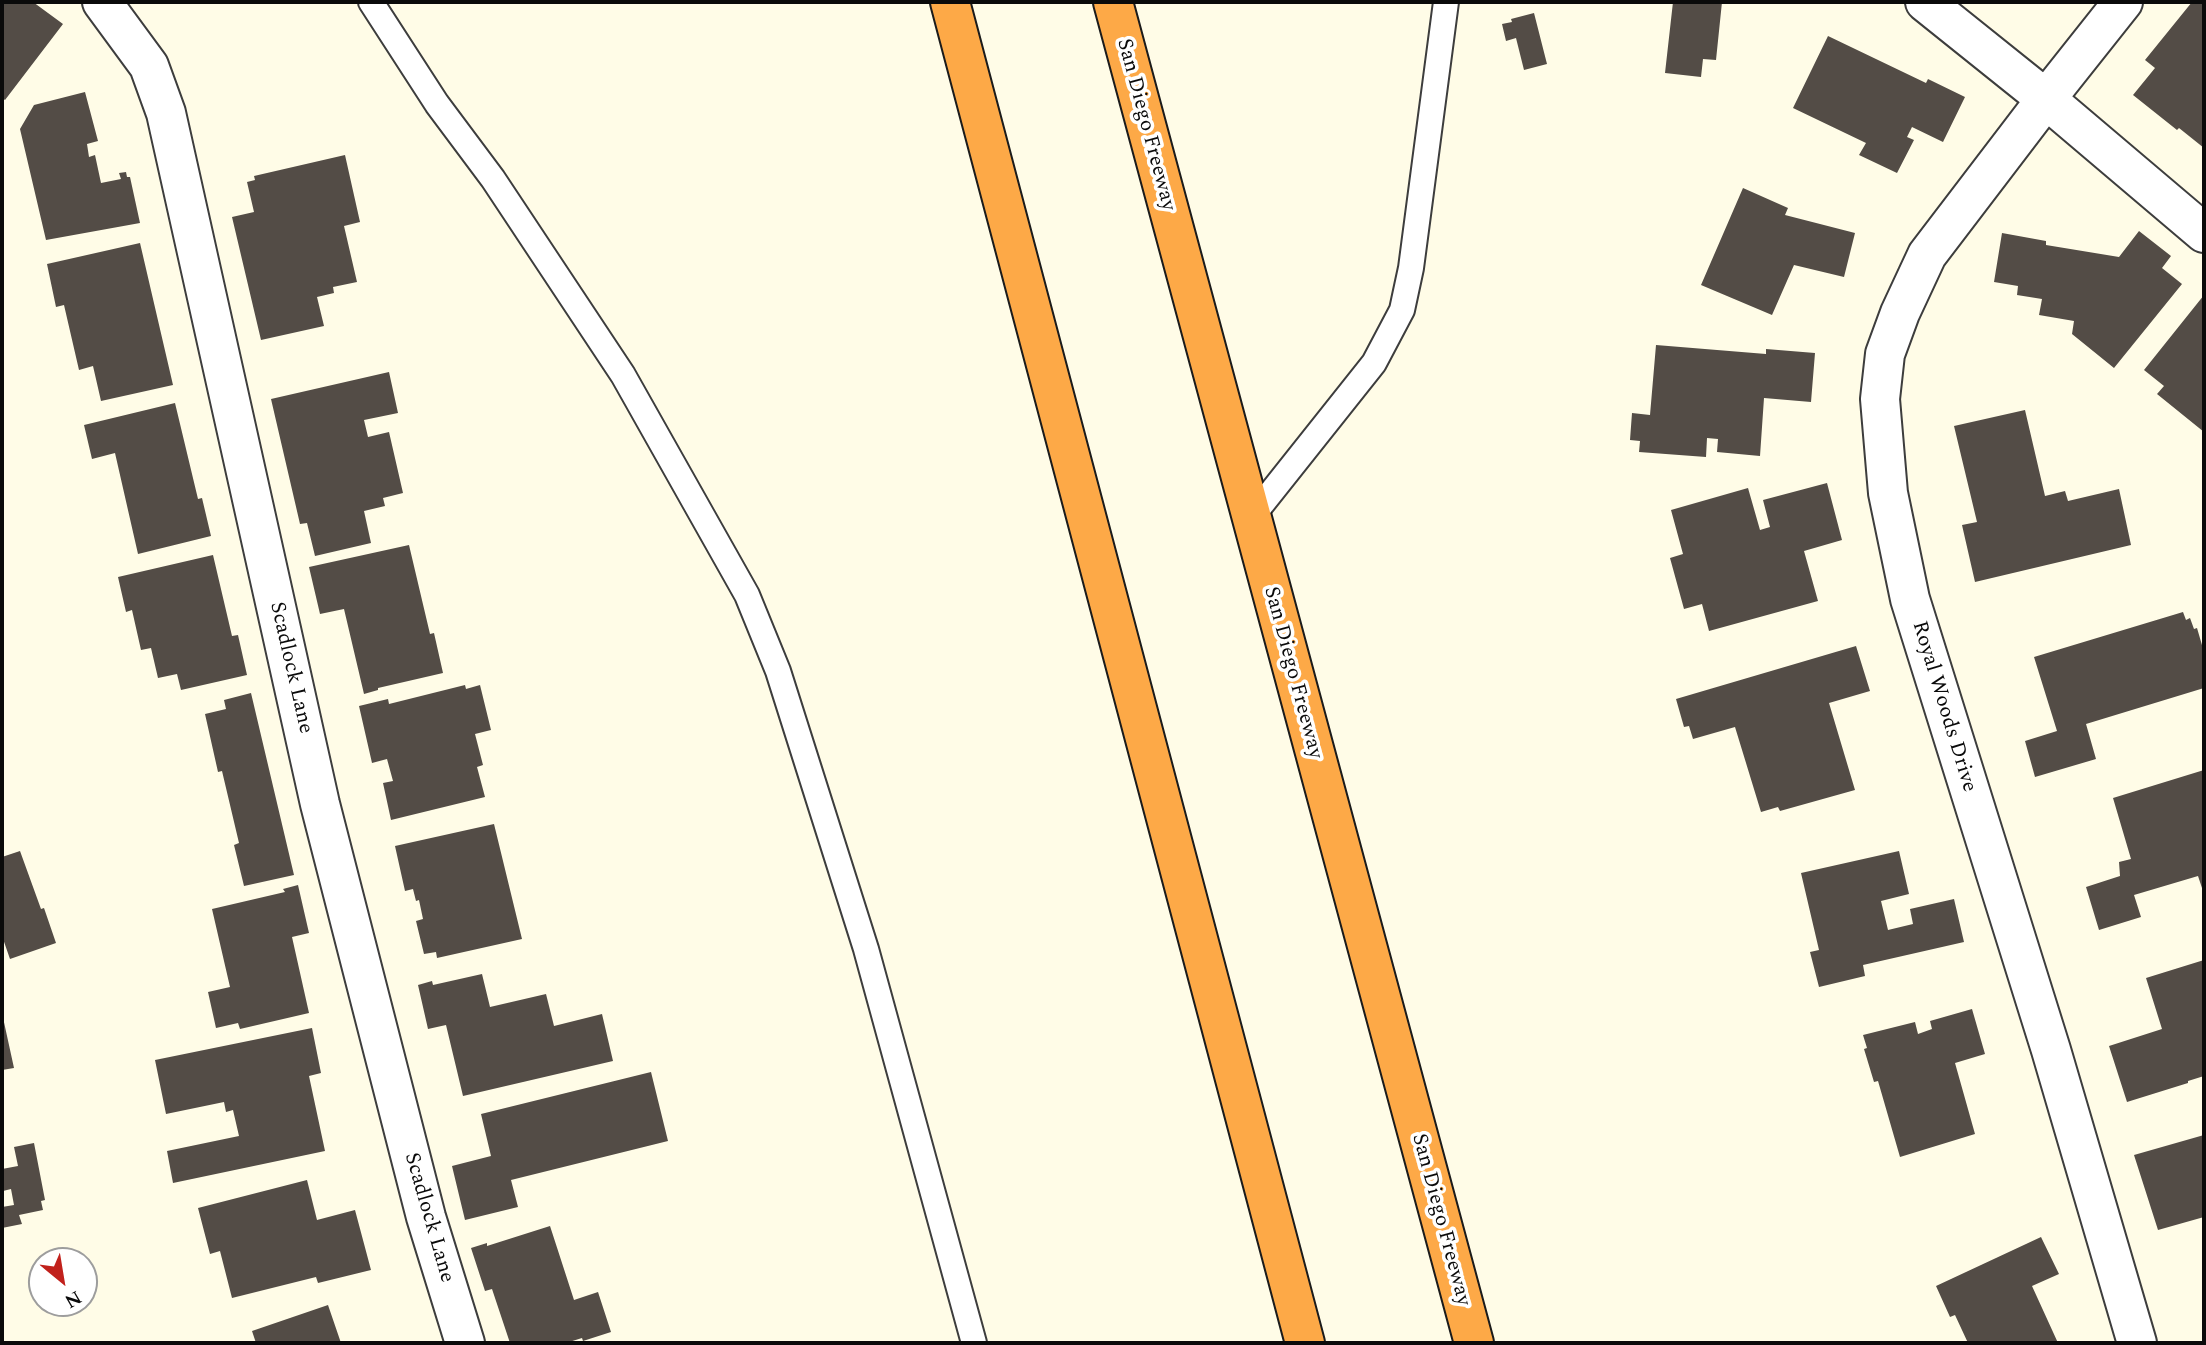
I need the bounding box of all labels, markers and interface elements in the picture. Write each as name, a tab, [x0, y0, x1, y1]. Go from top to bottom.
street label: San Diego Freeway	[1110, 36, 1180, 214]
street label: San Diego Freeway	[1257, 584, 1327, 762]
street label: Scadlock Lane	[263, 600, 317, 736]
street label: Royal Woods Drive	[1905, 618, 1981, 796]
street label: San Diego Freeway	[1405, 1131, 1475, 1309]
street label: Scadlock Lane	[397, 1150, 459, 1286]
north arrow	[28, 1247, 98, 1317]
text: N	[59, 1282, 87, 1315]

